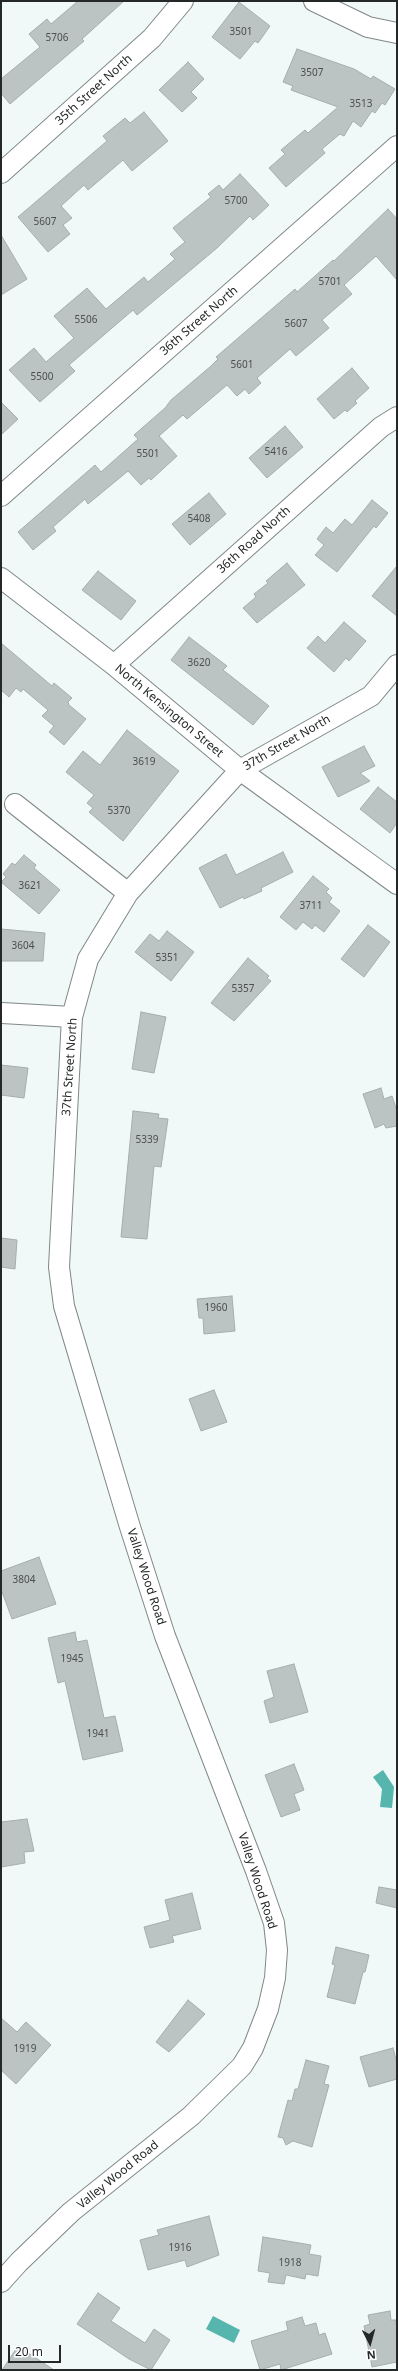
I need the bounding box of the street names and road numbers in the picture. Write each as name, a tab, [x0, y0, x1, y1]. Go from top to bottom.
street label: 35th Street North	[53, 52, 135, 128]
street label: 36th Street North	[157, 283, 241, 359]
street label: 36th Road North	[214, 503, 294, 577]
street label: North Kensington Street	[112, 661, 226, 761]
street label: 37th Street North	[241, 712, 333, 774]
street label: 37th Street North	[59, 1017, 81, 1117]
street label: Valley Wood Road	[124, 1527, 168, 1627]
street label: Valley Wood Road	[235, 1831, 279, 1931]
street label: Valley Wood Road	[74, 2138, 162, 2212]

